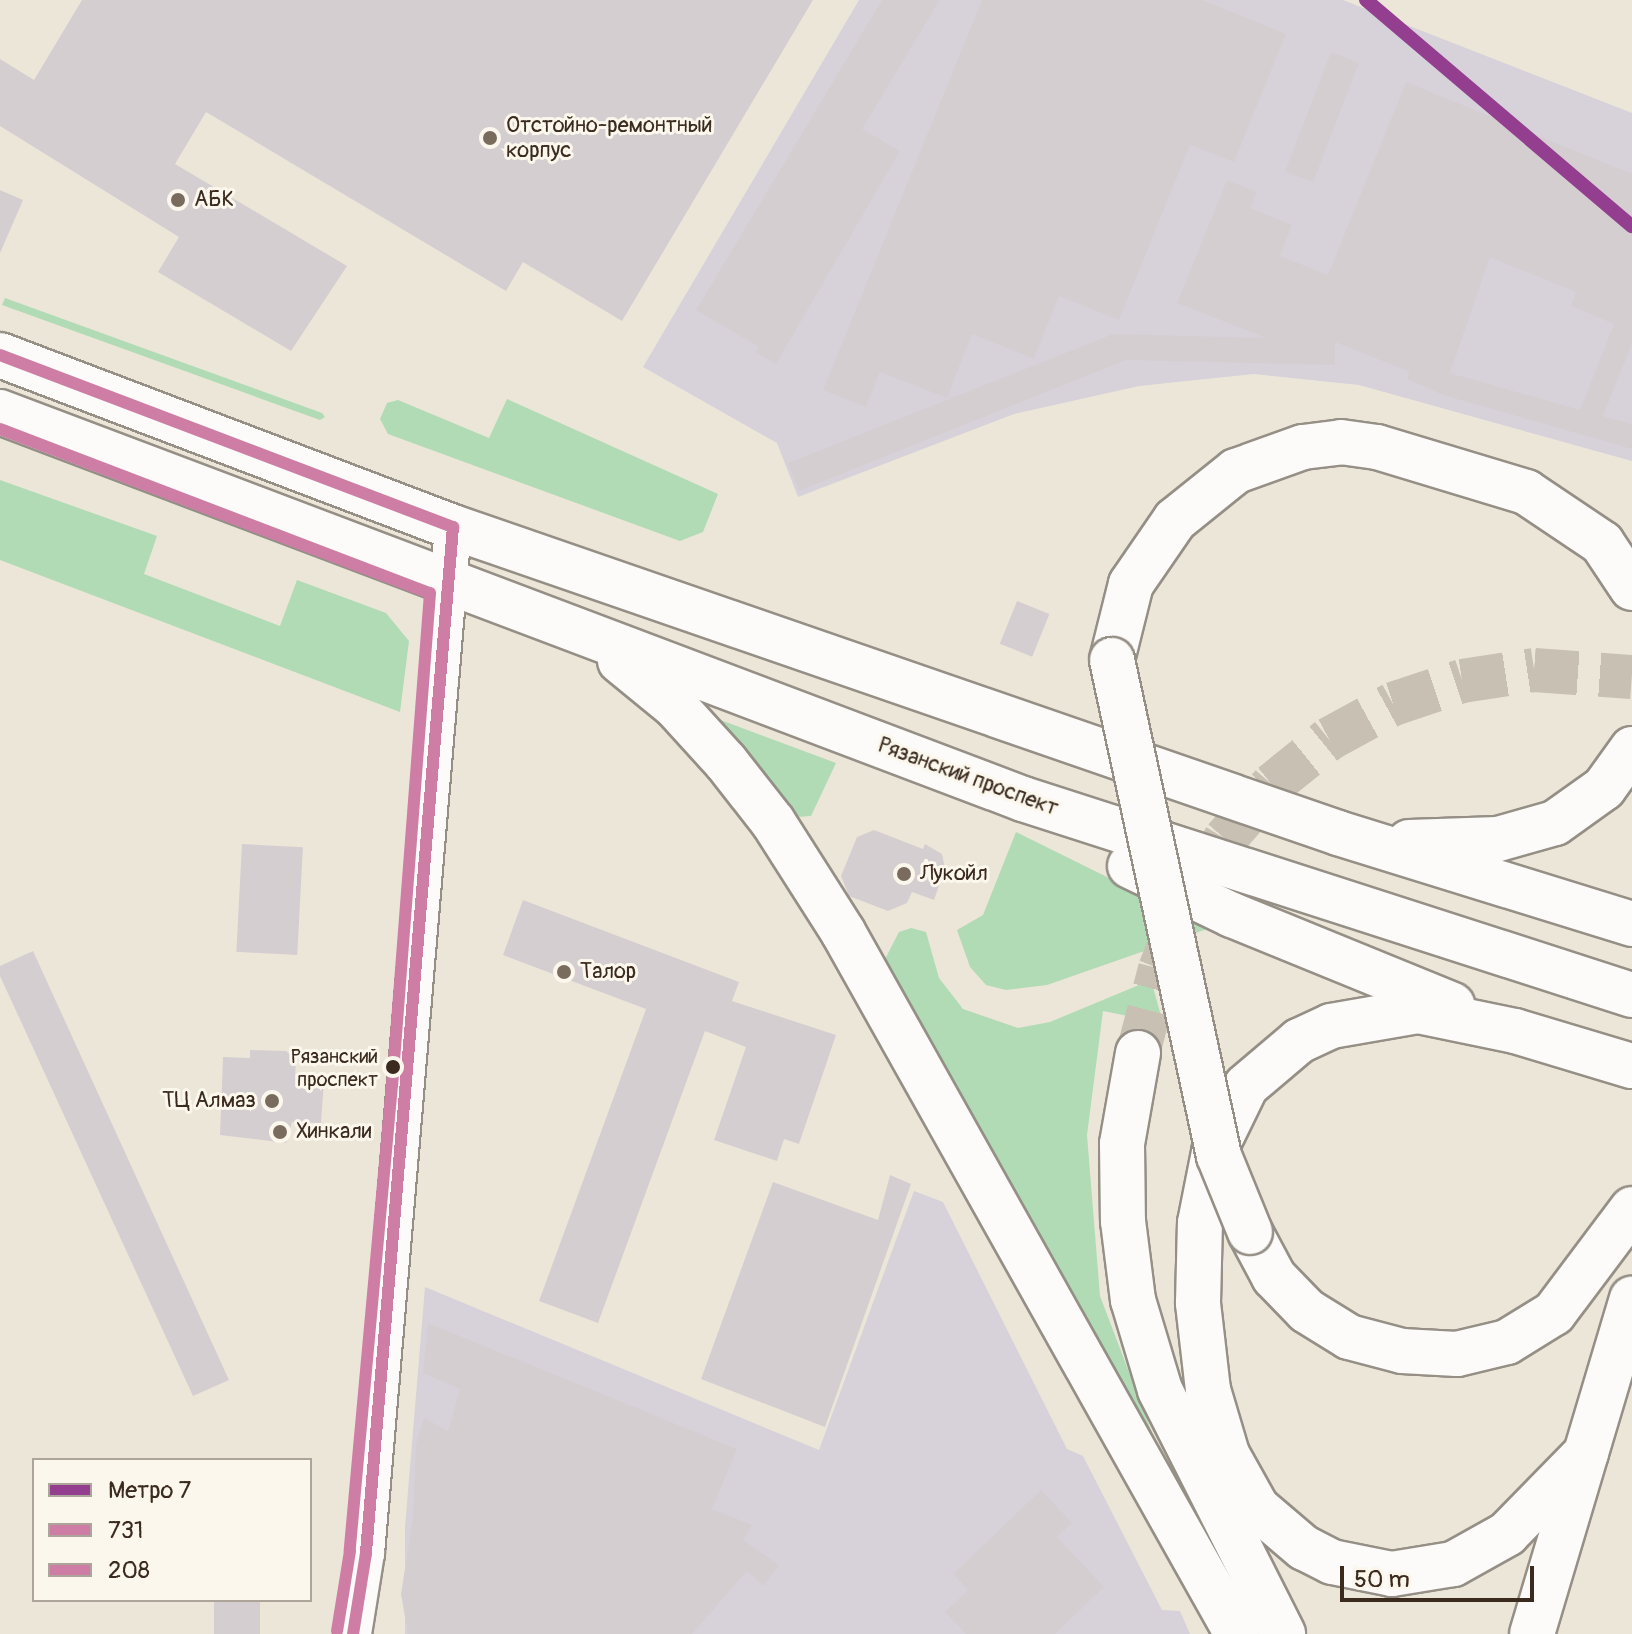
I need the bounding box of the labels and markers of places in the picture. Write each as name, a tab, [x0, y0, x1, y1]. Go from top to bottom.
place label: Отстойно-ремонтный корпус	[506, 112, 713, 164]
marker: Отстойно-ремонтный корпус	[481, 129, 499, 147]
place label: АБК	[194, 187, 234, 213]
marker: АБК	[169, 191, 187, 209]
place label: Лукойл	[920, 861, 988, 887]
marker: Лукойл	[895, 865, 913, 883]
place label: Талор	[580, 959, 636, 985]
marker: Талор	[555, 963, 573, 981]
place label: Рязанский проспект	[291, 1044, 378, 1091]
marker: Рязанский проспект	[385, 1059, 401, 1075]
place label: ТЦ Алмаз	[162, 1088, 256, 1114]
marker: ТЦ Алмаз	[263, 1092, 281, 1110]
place label: Хинкали	[296, 1119, 372, 1145]
marker: Хинкали	[271, 1123, 289, 1141]

